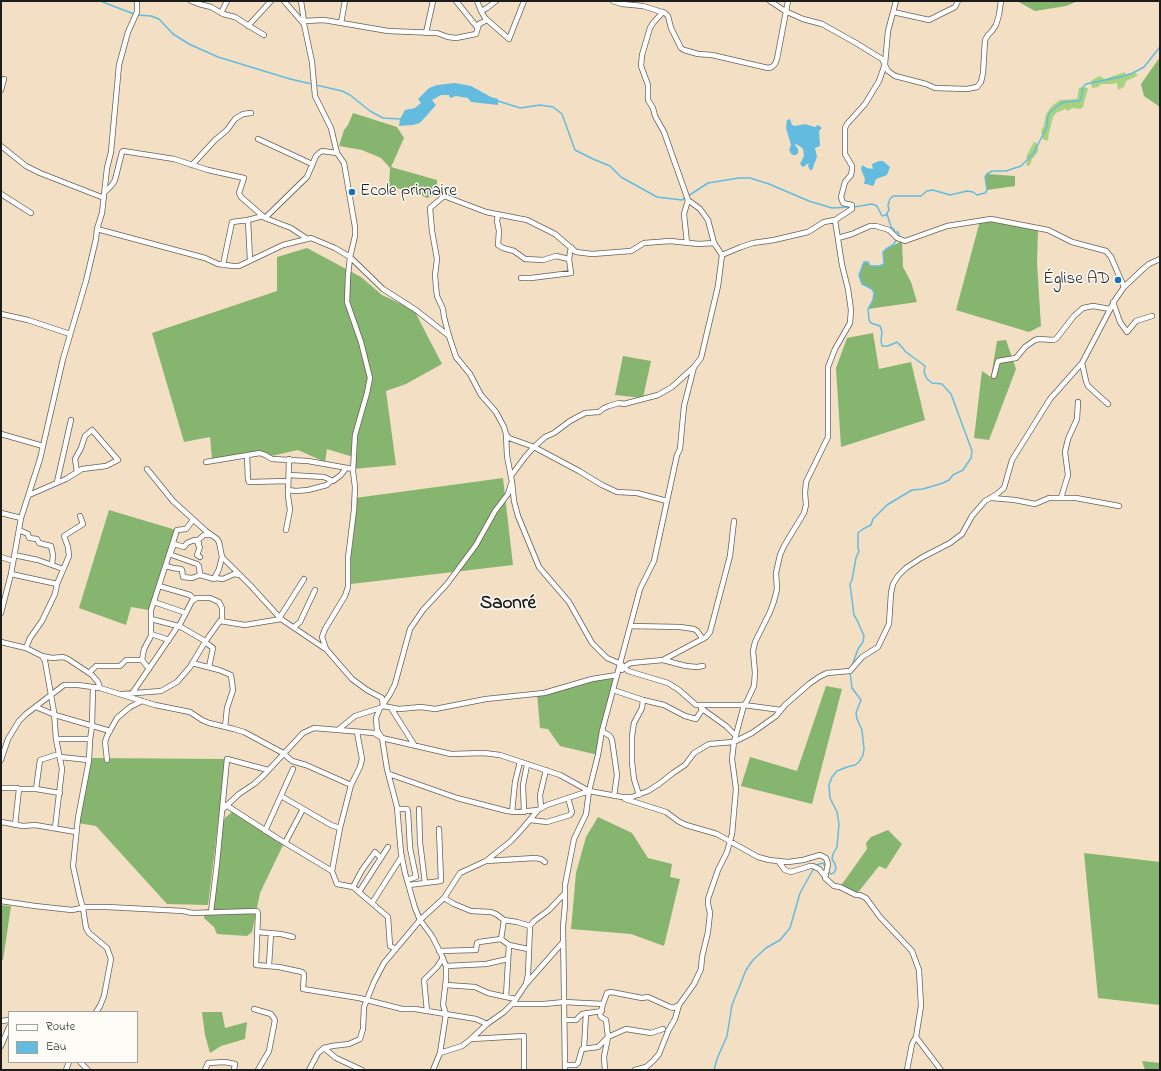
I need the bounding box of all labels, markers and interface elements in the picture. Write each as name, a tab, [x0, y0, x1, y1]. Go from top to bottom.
place label: Ecole primaire	[360, 182, 457, 202]
marker: Ecole primaire	[347, 187, 357, 197]
place label: Église AD	[1043, 270, 1110, 290]
marker: Église AD	[1113, 275, 1123, 285]
district label: Saonré	[480, 594, 536, 616]
legend	[8, 1011, 138, 1063]
text: Route	[46, 1018, 75, 1036]
text: Eau	[46, 1038, 67, 1056]

